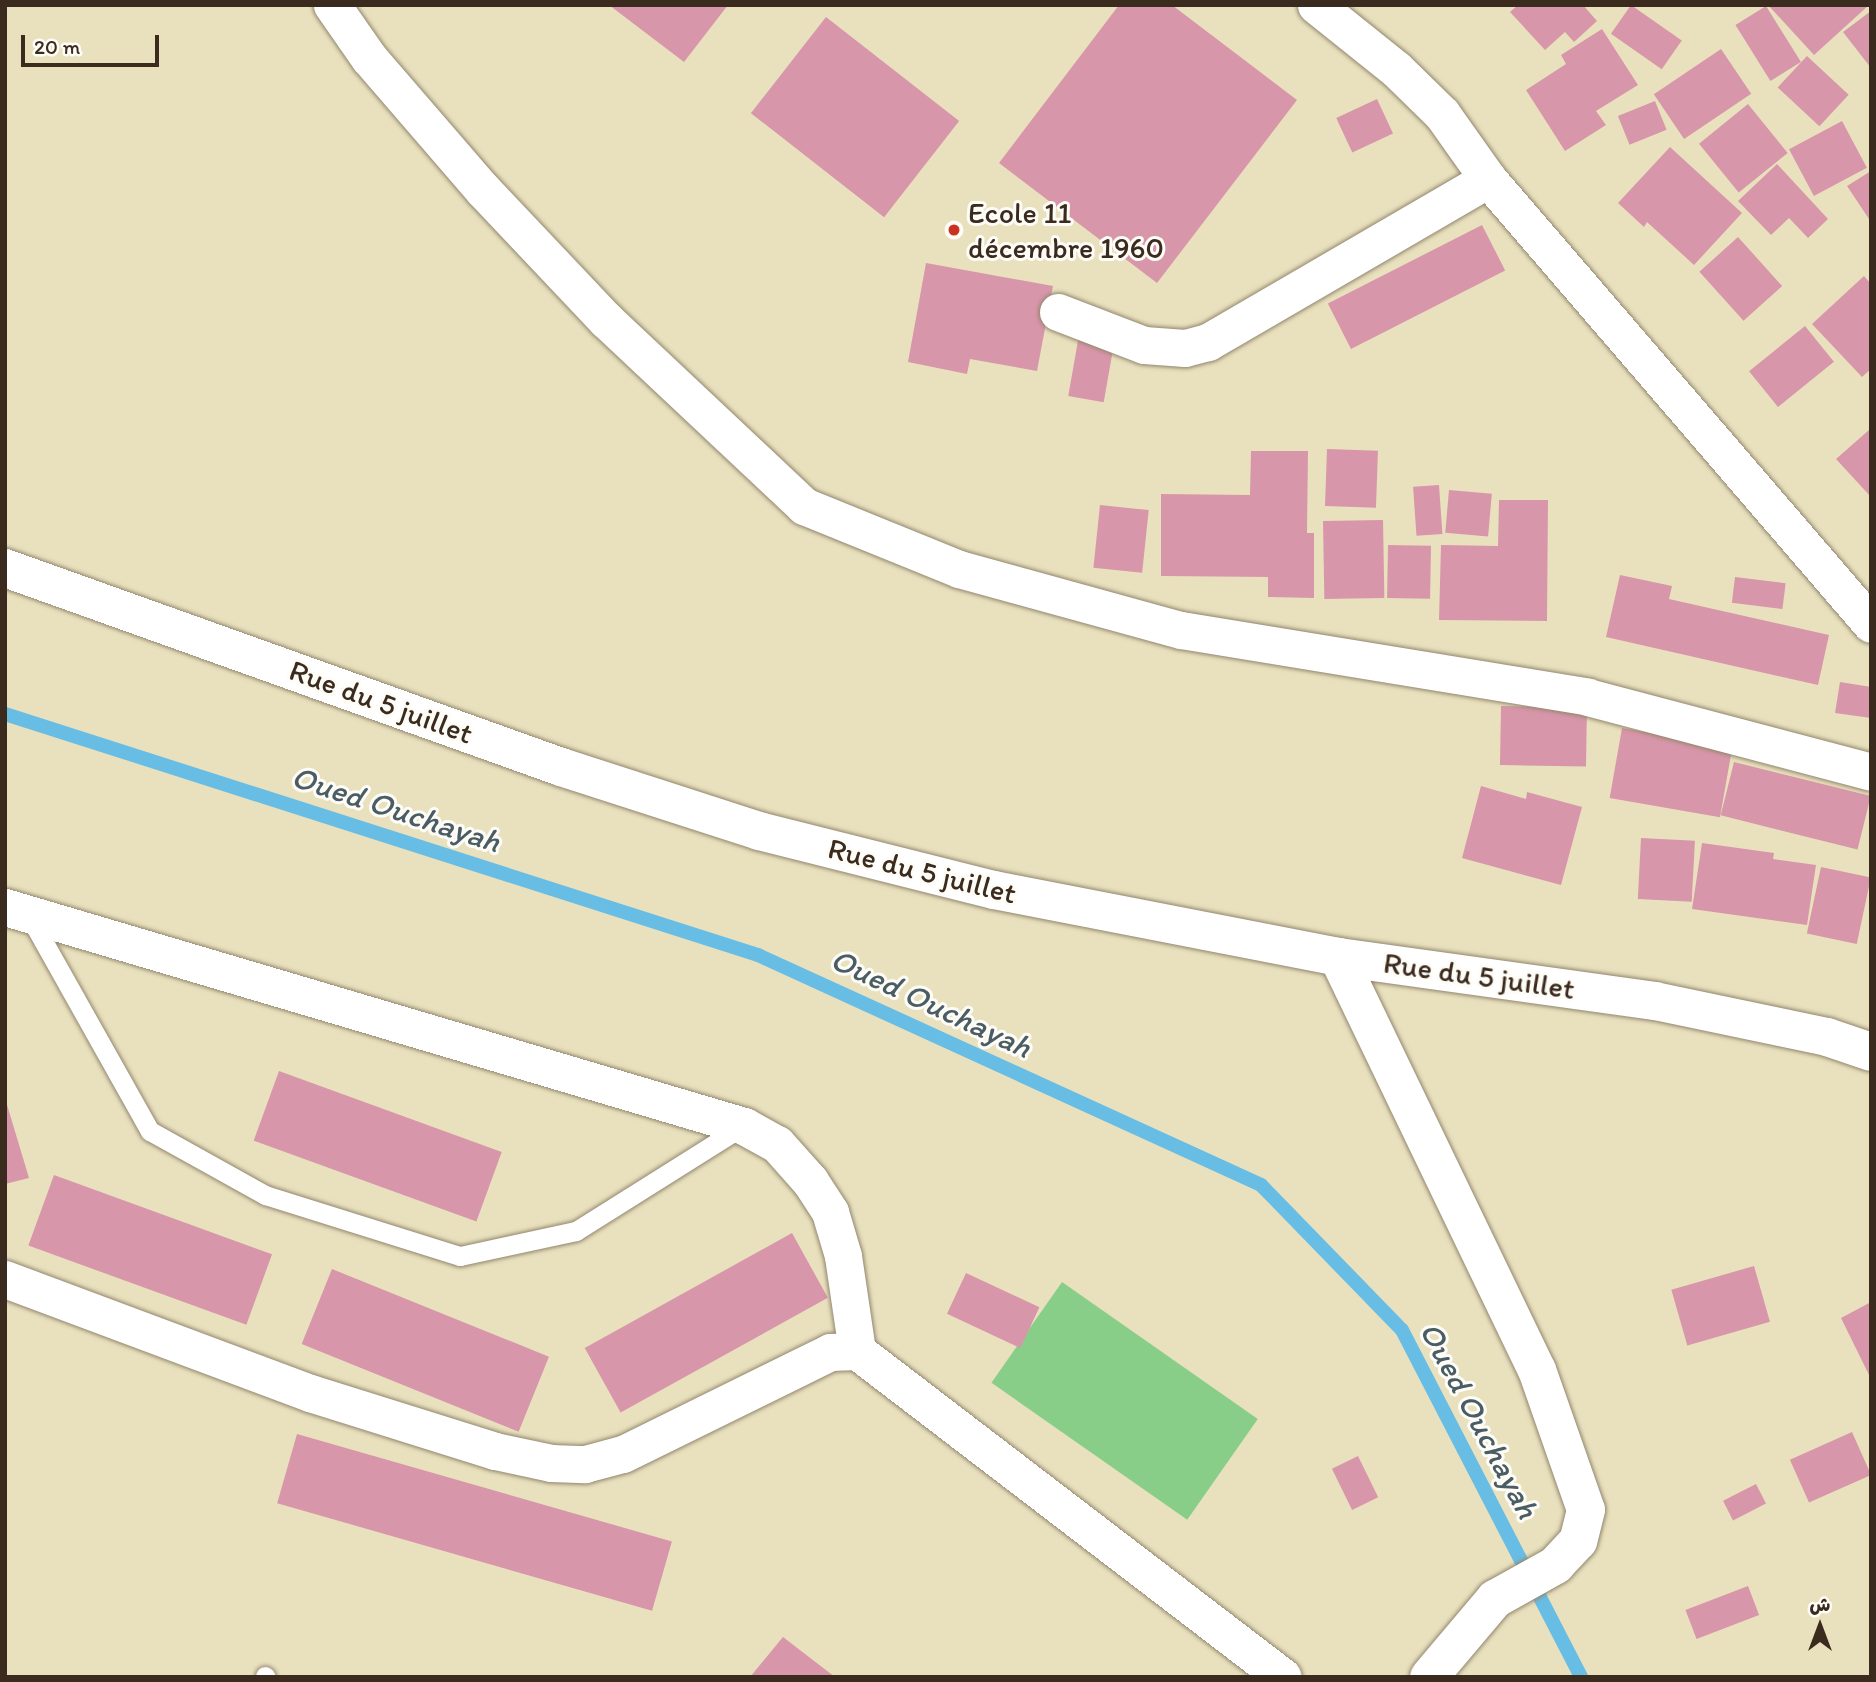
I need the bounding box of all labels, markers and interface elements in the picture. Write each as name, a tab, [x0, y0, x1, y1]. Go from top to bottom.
scale bar	[24, 21, 163, 65]
text: 20 m	[34, 34, 80, 59]
place label: Ecole 11 décembre 1960	[968, 195, 1164, 265]
marker: Ecole 11 décembre 1960	[946, 222, 962, 238]
street label: Rue du 5 juillet	[284, 652, 478, 752]
water label: Oued Ouchayah	[286, 757, 506, 861]
street label: Rue du 5 juillet	[824, 830, 1020, 912]
water label: Oued Ouchayah	[824, 940, 1038, 1066]
street label: Rue du 5 juillet	[1381, 945, 1577, 1007]
water label: Oued Ouchayah	[1411, 1315, 1547, 1525]
north arrow	[1785, 1591, 1855, 1661]
text: ش	[1810, 1593, 1830, 1616]

